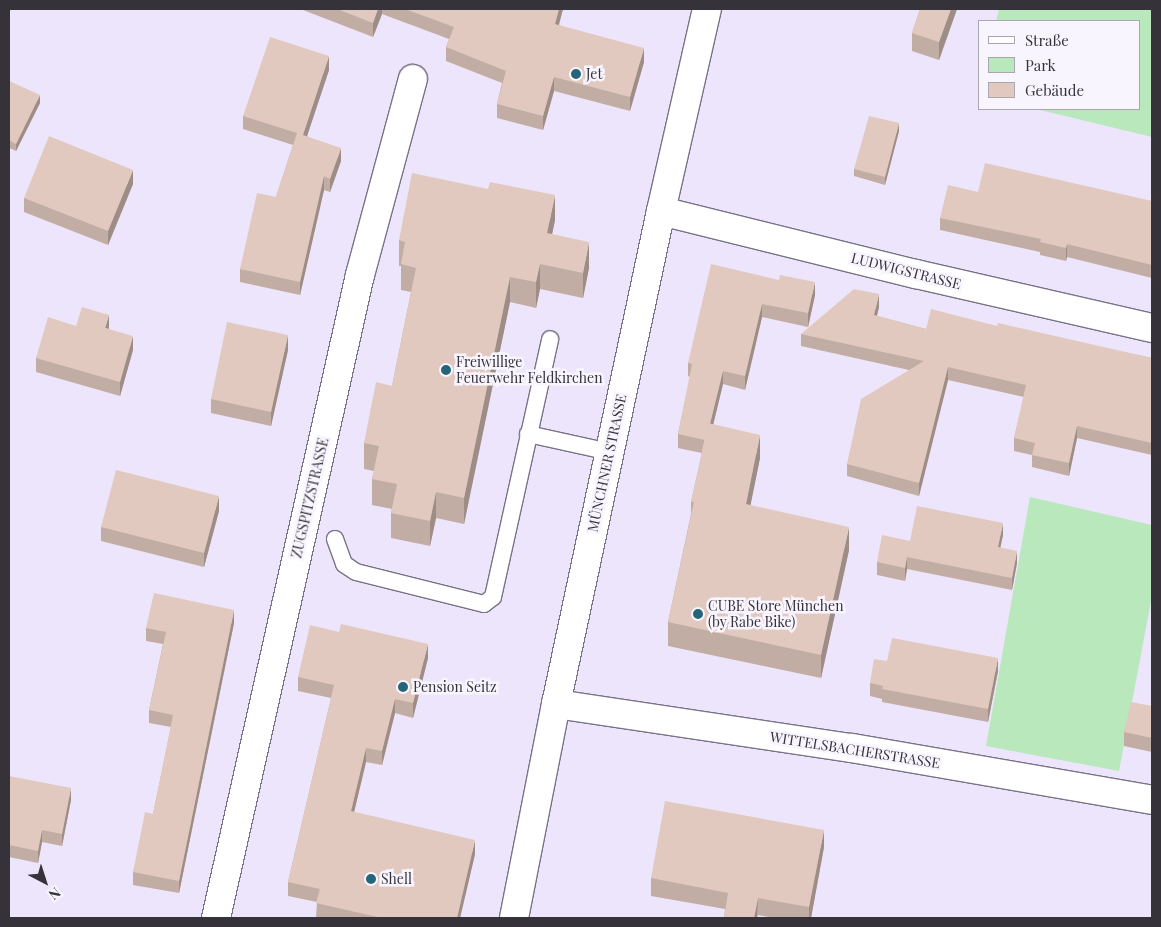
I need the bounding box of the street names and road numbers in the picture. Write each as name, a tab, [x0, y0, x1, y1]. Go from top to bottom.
street label: LUDWIGSTRASSE	[849, 249, 963, 293]
street label: MÜNCHNER STRASSE	[584, 393, 630, 533]
street label: ZUGSPITZSTRASSE	[288, 436, 332, 560]
street label: WITTELSBACHERSTRASSE	[769, 728, 941, 772]

